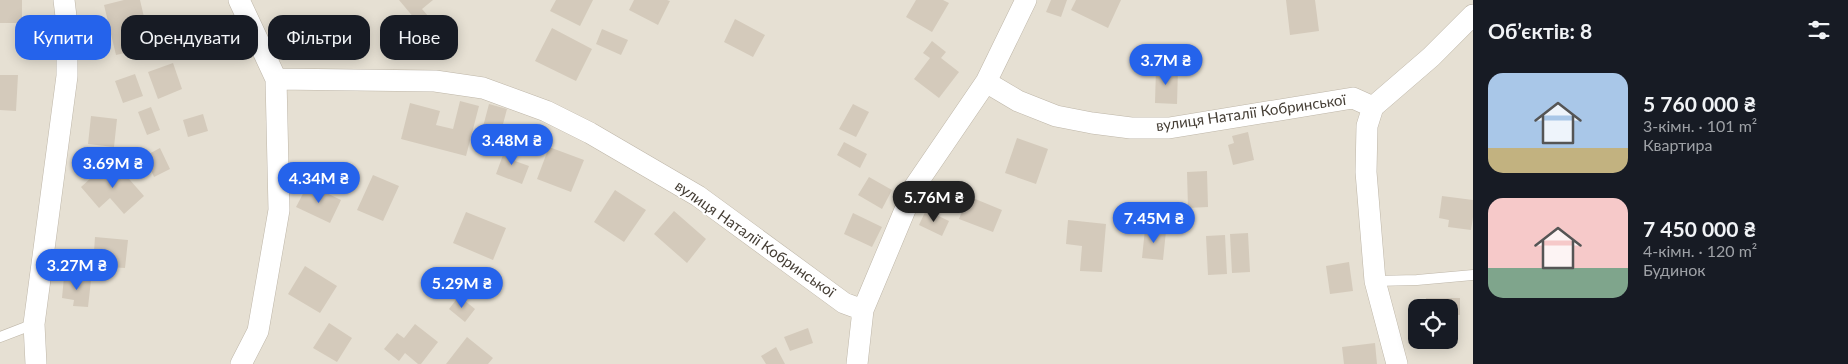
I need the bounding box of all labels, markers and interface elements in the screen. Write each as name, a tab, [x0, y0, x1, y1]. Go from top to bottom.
chip: Купити	[15, 15, 111, 60]
chip: Орендувати	[121, 15, 258, 60]
chip: Фільтри	[268, 15, 370, 60]
chip: Нове	[380, 15, 458, 60]
icon: filters	[1805, 16, 1833, 44]
text: Об’єктів: 8	[1488, 18, 1592, 43]
pin: 3.7M ₴	[1125, 44, 1207, 86]
text: 3.7M ₴	[1140, 50, 1192, 69]
street label: вулиця Наталії Кобринської	[1155, 90, 1347, 134]
text: 5 760 000 ₴	[1643, 91, 1756, 116]
icon: home	[1528, 93, 1588, 153]
text: 3-кімн. · 101 m²	[1643, 116, 1757, 135]
pin: 3.48M ₴	[466, 124, 558, 166]
text: 3.48M ₴	[482, 130, 542, 149]
text: Квартира	[1643, 135, 1712, 154]
pin: 3.69M ₴	[67, 146, 159, 189]
text: 3.69M ₴	[83, 153, 143, 172]
pin: 4.34M ₴	[273, 162, 365, 204]
text: 4.34M ₴	[289, 168, 349, 187]
street label: вулиця Наталії Кобринської	[672, 176, 839, 301]
pin: 5.76M ₴	[888, 180, 980, 223]
text: 5.76M ₴	[904, 187, 964, 206]
pin: 7.45M ₴	[1108, 202, 1200, 244]
text: 7.45M ₴	[1124, 208, 1184, 227]
text: 7 450 000 ₴	[1643, 216, 1756, 241]
icon: home	[1528, 218, 1588, 278]
text: 4-кімн. · 120 m²	[1643, 241, 1757, 260]
pin: 3.27M ₴	[31, 248, 123, 291]
text: 3.27M ₴	[47, 255, 107, 274]
text: Будинок	[1643, 260, 1706, 279]
pin: 5.29M ₴	[416, 266, 508, 309]
text: 5.29M ₴	[432, 273, 492, 292]
map controls	[1408, 299, 1458, 349]
button: locate	[1408, 299, 1458, 349]

